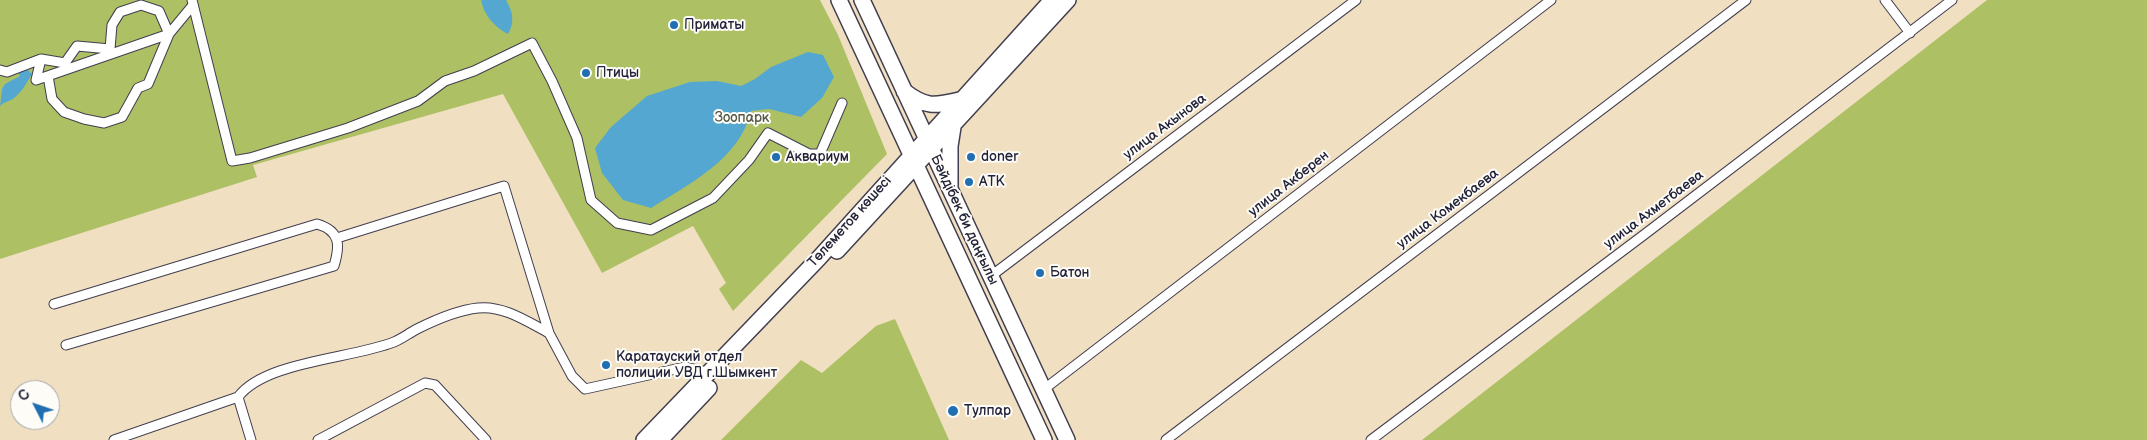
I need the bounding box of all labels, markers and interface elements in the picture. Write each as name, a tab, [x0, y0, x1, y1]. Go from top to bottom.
place label: Приматы	[684, 17, 744, 33]
marker: Приматы	[668, 19, 680, 31]
place label: Птицы	[596, 65, 639, 81]
marker: Птицы	[580, 67, 592, 79]
street label: улица Акынова	[1120, 90, 1210, 164]
park label: Зоопарк	[715, 110, 769, 126]
street label: улица Акберен	[1245, 147, 1333, 221]
place label: Аквариум	[786, 149, 849, 165]
place label: doner	[981, 149, 1018, 165]
marker: Аквариум	[770, 151, 782, 163]
marker: doner	[965, 151, 977, 163]
street label: Бәйдібек би даңғылы	[926, 152, 1002, 288]
street label: улица Комекбаева	[1394, 165, 1502, 253]
street label: улица Ахметбаева	[1601, 167, 1707, 253]
street label: Төлеметов көшесі	[805, 173, 895, 271]
place label: АТК	[979, 174, 1005, 190]
marker: АТК	[963, 176, 975, 188]
place label: Батон	[1050, 265, 1089, 281]
marker: Батон	[1034, 267, 1046, 279]
place label: Каратауский отдел полиции УВД г.Шымкент	[616, 349, 777, 382]
marker: Каратауский отдел полиции УВД г.Шымкент	[600, 359, 612, 371]
north arrow	[10, 380, 60, 430]
text: С	[14, 386, 34, 405]
place label: Тулпар	[964, 403, 1011, 419]
marker: Тулпар	[946, 404, 960, 418]

